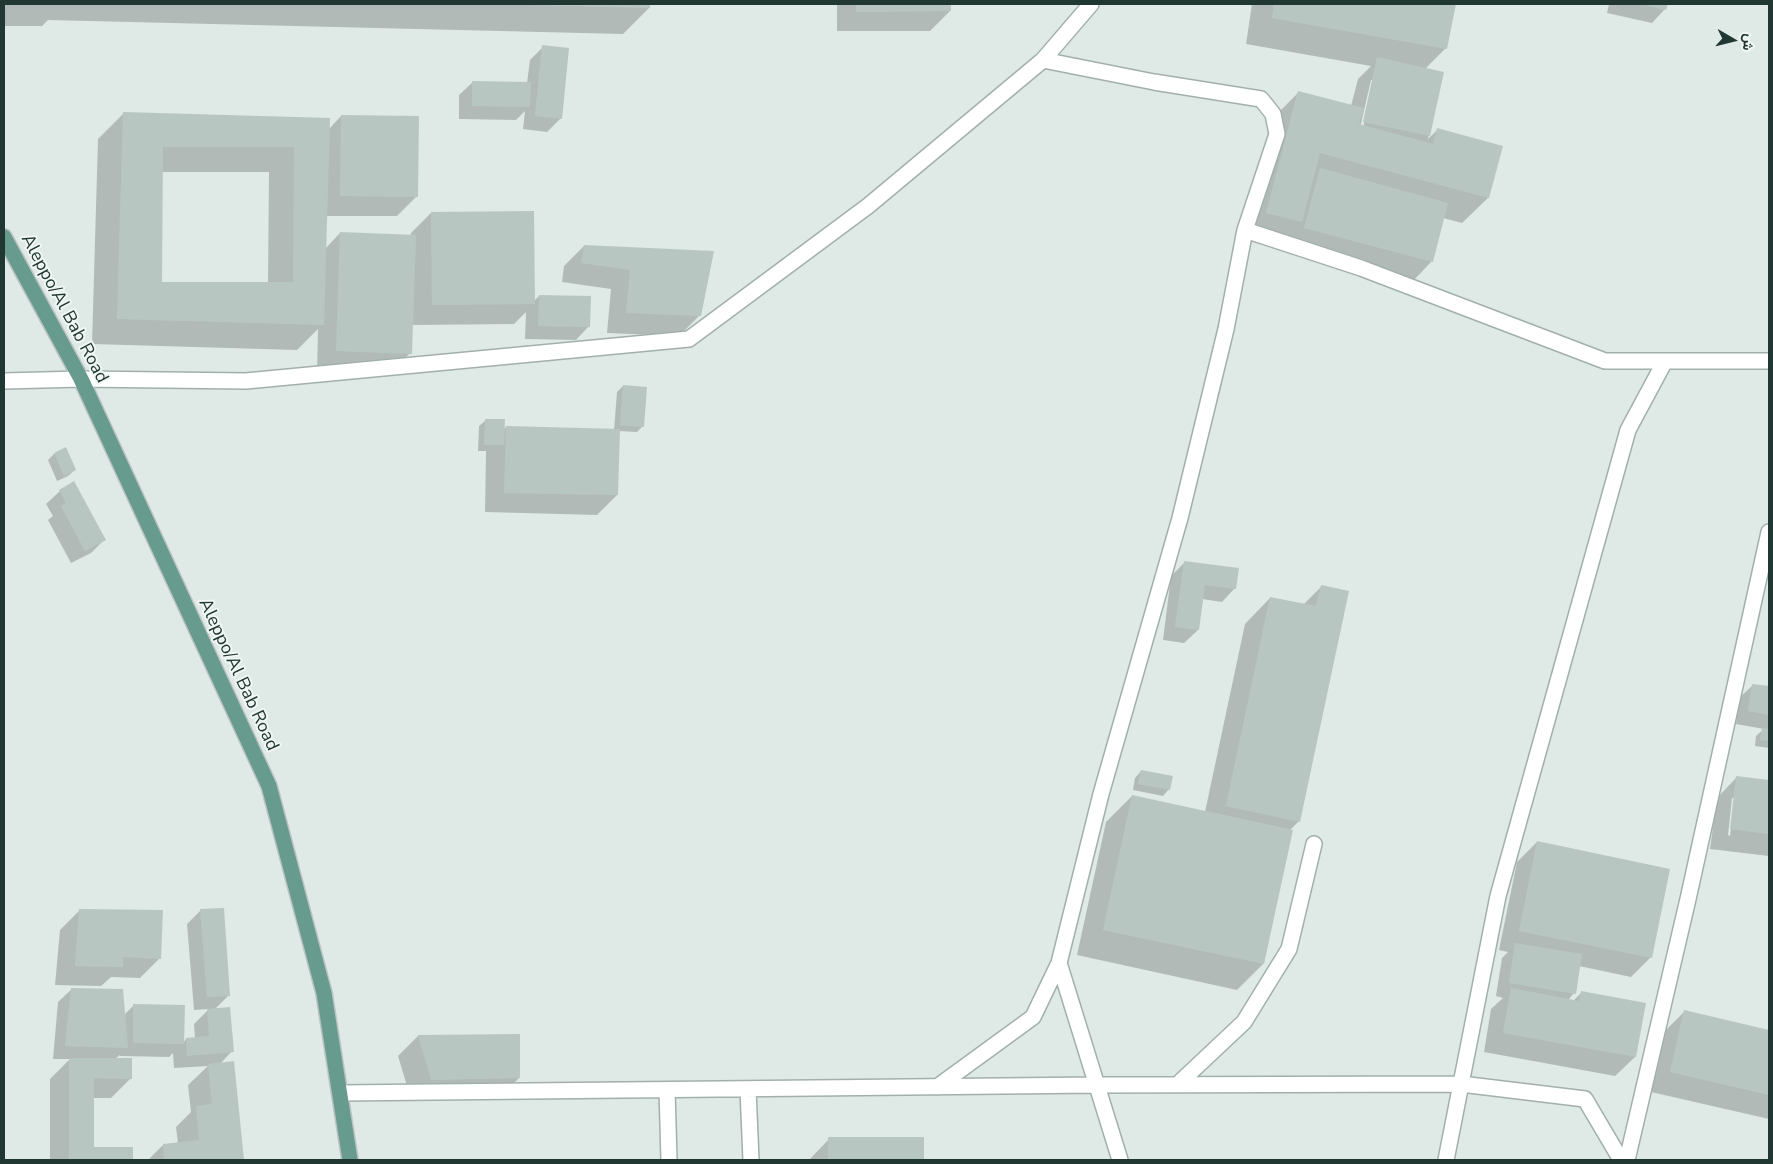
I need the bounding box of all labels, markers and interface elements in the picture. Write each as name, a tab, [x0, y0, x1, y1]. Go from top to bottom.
north arrow	[1708, 15, 1758, 65]
text: ش	[1738, 32, 1759, 52]
street label: Aleppo/Al Bab Road	[16, 231, 112, 387]
street label: Aleppo/Al Bab Road	[193, 595, 283, 755]

